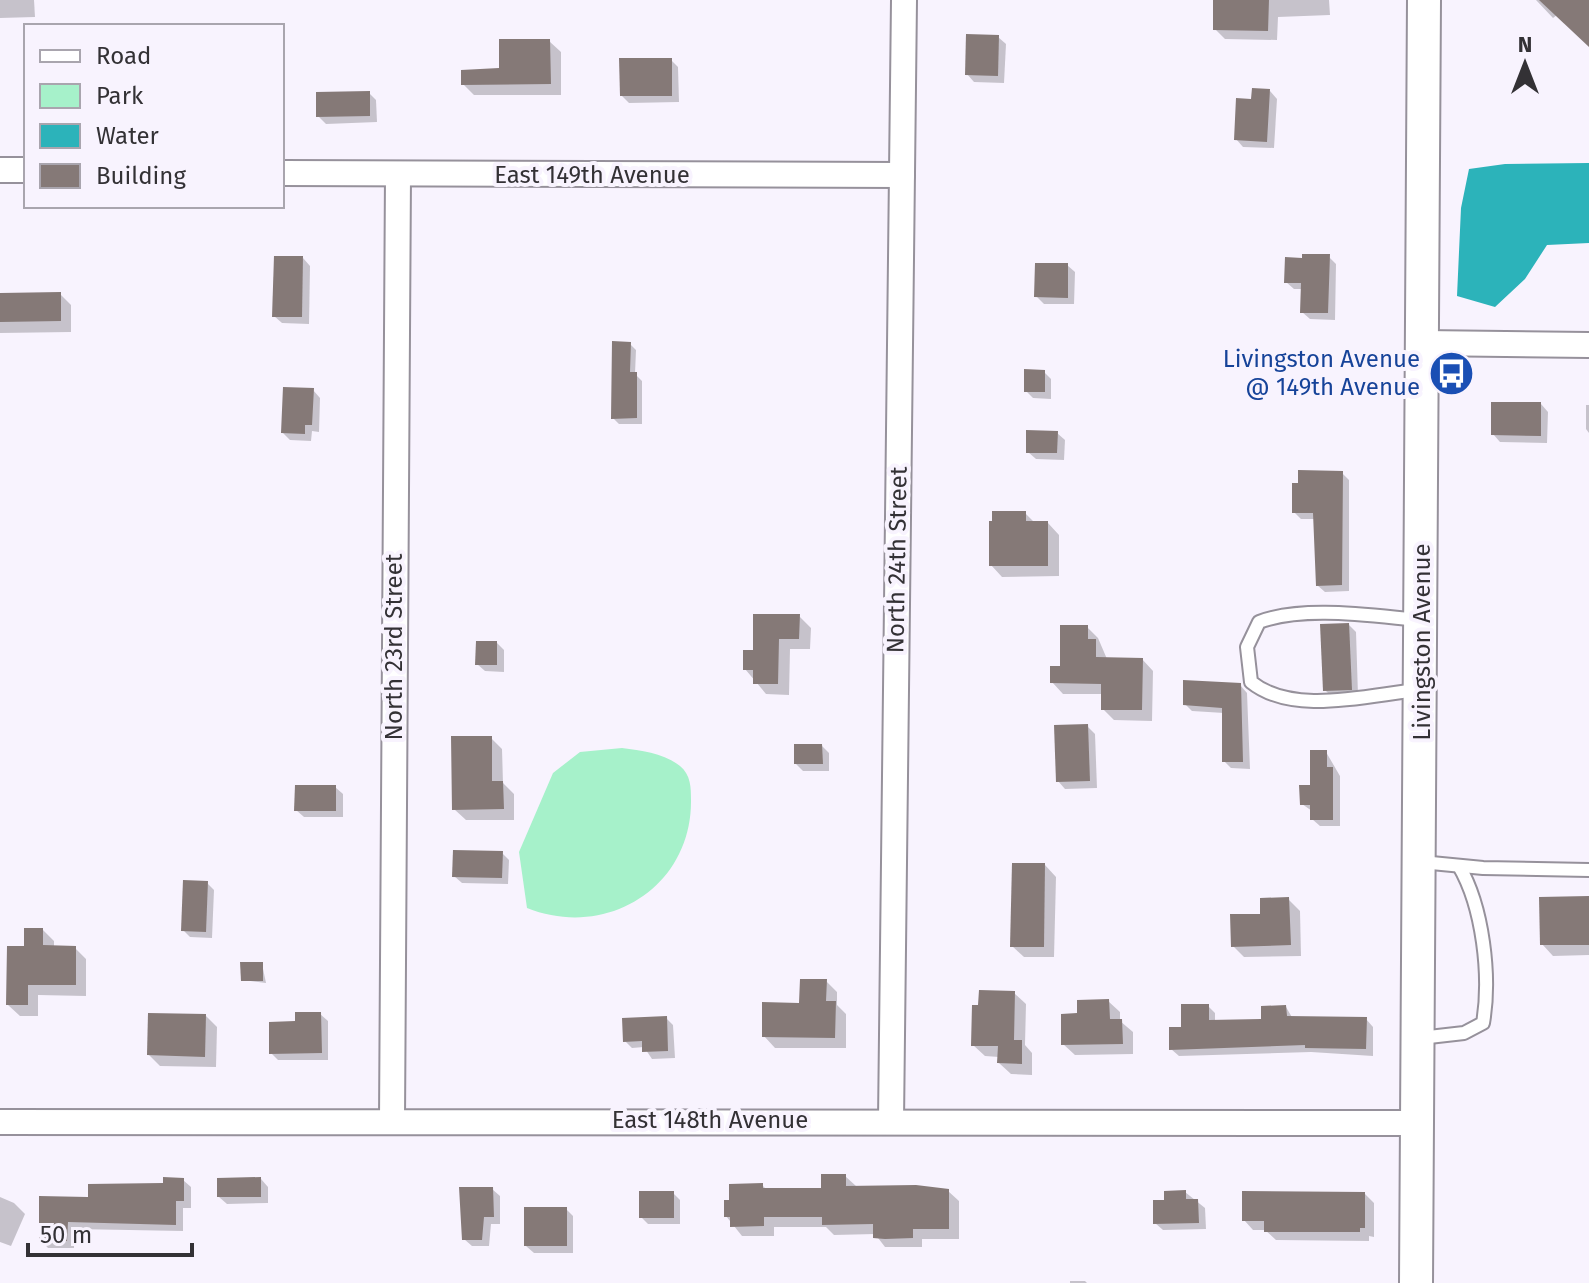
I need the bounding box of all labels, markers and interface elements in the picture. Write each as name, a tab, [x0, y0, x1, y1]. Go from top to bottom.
legend	[24, 24, 284, 208]
north arrow	[1485, 24, 1565, 104]
text: N	[1518, 31, 1532, 58]
text: Road	[96, 42, 151, 70]
text: Park	[96, 82, 144, 110]
text: Water	[96, 122, 160, 150]
street label: East 149th Avenue	[494, 161, 690, 189]
text: Building	[96, 162, 186, 190]
place label: Livingston Avenue @ 149th Avenue	[1223, 345, 1420, 401]
bus stop icon: Livingston Avenue @ 149th Avenue	[1427, 349, 1475, 397]
street label: North 24th Street	[881, 466, 913, 654]
street label: Livingston Avenue	[1408, 543, 1436, 741]
street label: North 23rd Street	[380, 553, 408, 740]
street label: East 148th Avenue	[612, 1106, 808, 1134]
scale bar	[28, 1207, 192, 1257]
text: 50 m	[40, 1221, 92, 1249]

